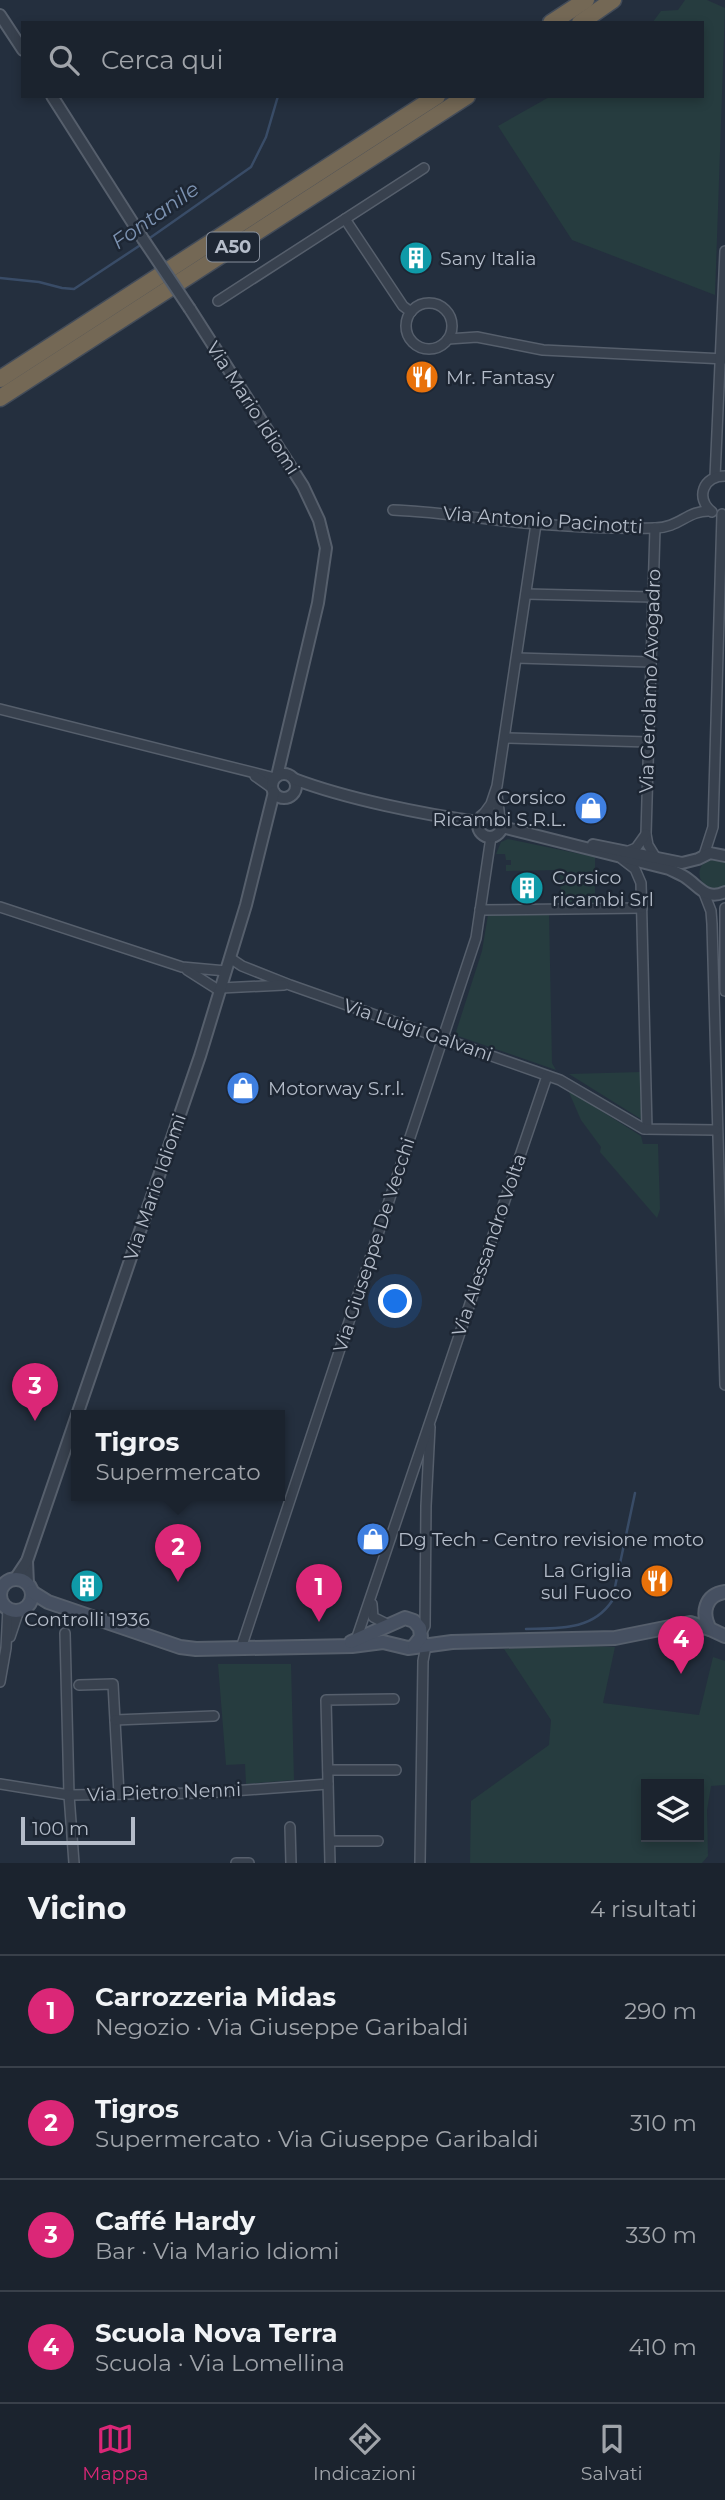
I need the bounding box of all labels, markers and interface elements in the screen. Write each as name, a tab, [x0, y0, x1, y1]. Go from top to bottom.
search box	[21, 21, 704, 98]
icon: search	[45, 41, 83, 79]
text: Cerca qui	[101, 44, 224, 76]
water label: Fontanile	[107, 176, 203, 254]
road number: A50	[207, 232, 259, 262]
building icon: Sany Italia	[397, 239, 435, 277]
place label: Sany Italia	[440, 247, 536, 270]
street label: Via Mario Idiomi	[201, 337, 305, 479]
restaurant icon: Mr. Fantasy	[403, 358, 441, 396]
place label: Mr. Fantasy	[446, 366, 555, 389]
street label: Via Antonio Pacinotti	[442, 502, 644, 538]
street label: Via Gerolamo Avogadro	[635, 568, 665, 794]
place label: Corsico Ricambi S.R.L.	[432, 786, 566, 831]
shop icon: Corsico Ricambi S.R.L.	[572, 789, 610, 827]
place label: Corsico ricambi Srl	[552, 866, 654, 911]
building icon: Corsico ricambi Srl	[508, 869, 546, 907]
street label: Via Luigi Galvani	[340, 994, 496, 1066]
shop icon: Motorway S.r.l.	[224, 1069, 262, 1107]
place label: Motorway S.r.l.	[268, 1077, 404, 1100]
street label: Via Mario Idiomi	[119, 1110, 191, 1264]
street label: Via Giuseppe De Vecchi	[328, 1135, 420, 1355]
street label: Via Alessandro Volta	[447, 1151, 531, 1339]
your location	[378, 1284, 412, 1318]
pin: 3	[12, 1363, 58, 1421]
popup	[71, 1410, 285, 1501]
text: Tigros	[95, 1426, 179, 1458]
text: Supermercato	[95, 1458, 261, 1486]
shop icon: Dg Tech - Centro revisione moto	[354, 1520, 392, 1558]
pin: 2	[155, 1524, 201, 1582]
place label: Dg Tech - Centro revisione moto	[398, 1528, 704, 1551]
place label: La Griglia sul Fuoco	[541, 1559, 632, 1604]
restaurant icon: La Griglia sul Fuoco	[638, 1562, 676, 1600]
pin: 1	[296, 1564, 342, 1622]
building icon: Controlli 1936	[68, 1567, 106, 1605]
place label: Controlli 1936	[24, 1608, 150, 1631]
pin: 4	[658, 1616, 704, 1674]
street label: Via Pietro Nenni	[87, 1778, 241, 1806]
map controls	[641, 1779, 704, 1842]
button: layers	[641, 1779, 704, 1842]
scale bar	[21, 1814, 135, 1846]
text: 100 m	[32, 1817, 89, 1840]
text: Vicino	[28, 1890, 126, 1927]
text: 4 risultati	[590, 1895, 697, 1923]
text: Carrozzeria Midas	[95, 1981, 336, 2013]
text: 1	[46, 1997, 56, 2025]
text: 290 m	[624, 1997, 697, 2025]
text: Negozio · Via Giuseppe Garibaldi	[95, 2013, 468, 2041]
text: Tigros	[95, 2093, 179, 2125]
text: 2	[44, 2109, 58, 2137]
text: 310 m	[630, 2109, 697, 2137]
text: Supermercato · Via Giuseppe Garibaldi	[95, 2125, 539, 2153]
text: Caffé Hardy	[95, 2205, 255, 2237]
text: 3	[44, 2221, 58, 2249]
text: 330 m	[626, 2221, 697, 2249]
text: Bar · Via Mario Idiomi	[95, 2237, 339, 2265]
text: Scuola Nova Terra	[95, 2317, 338, 2349]
text: 4	[43, 2333, 59, 2361]
text: 410 m	[628, 2333, 697, 2361]
text: Scuola · Via Lomellina	[95, 2349, 345, 2377]
tab: Mappa	[82, 2420, 149, 2485]
tab: Indicazioni	[313, 2420, 416, 2485]
tab: Salvati	[581, 2420, 643, 2485]

